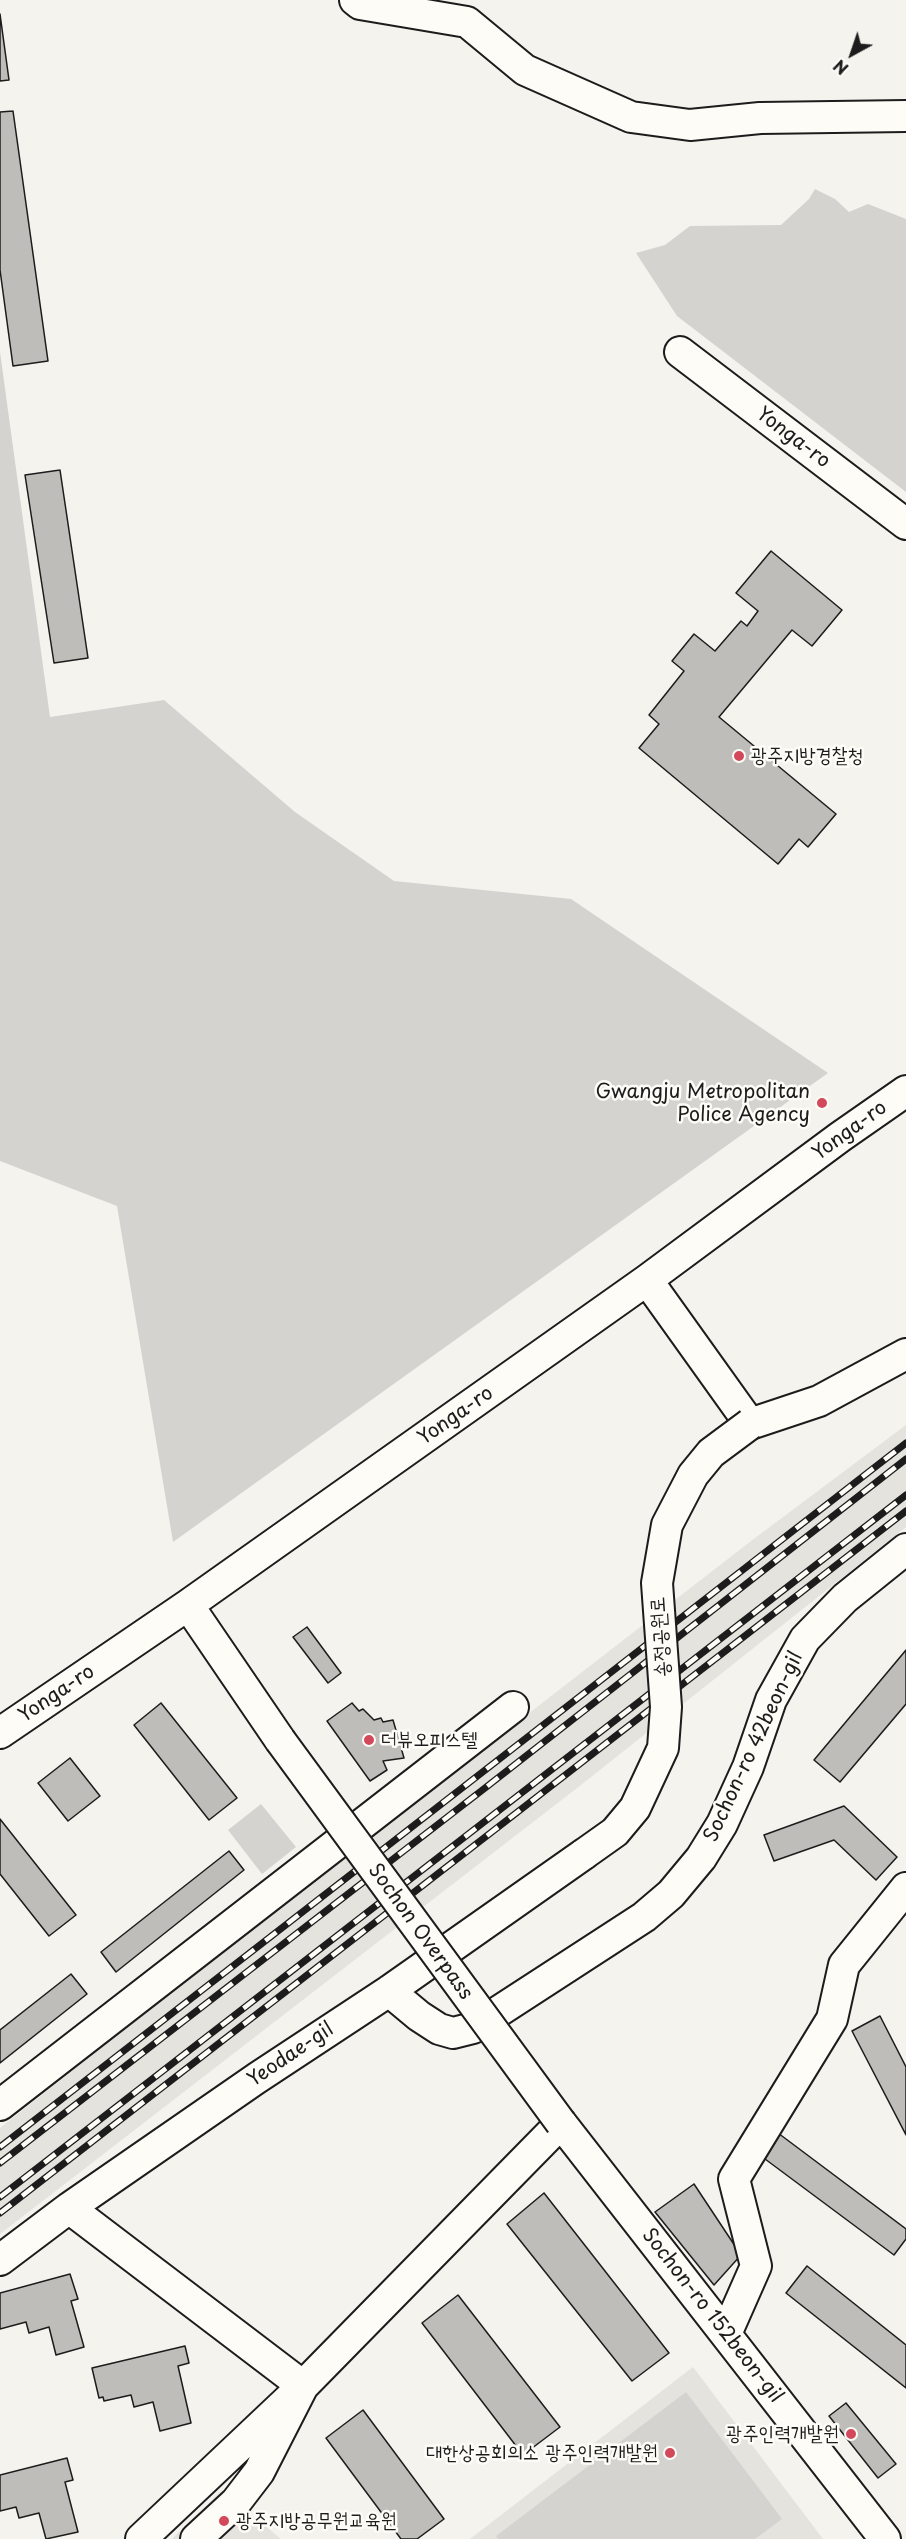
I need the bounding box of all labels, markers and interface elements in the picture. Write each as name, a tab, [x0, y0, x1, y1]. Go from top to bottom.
north arrow	[822, 24, 882, 84]
text: N	[828, 55, 853, 81]
street label: Yonga-ro	[751, 402, 835, 474]
place label: 광주지방경찰청	[751, 744, 864, 768]
marker: 광주지방경찰청	[732, 749, 746, 763]
place label: Gwangju Metropolitan Police Agency	[595, 1080, 810, 1127]
street label: Yonga-ro	[808, 1096, 892, 1166]
marker: Gwangju Metropolitan Police Agency	[815, 1096, 829, 1110]
street label: Yonga-ro	[414, 1381, 498, 1451]
street label: 송정공원로	[646, 1596, 676, 1678]
street label: Sochon-ro 42beon-gil	[699, 1648, 809, 1846]
street label: Yonga-ro	[15, 1660, 99, 1728]
place label: 더뷰오피스텔	[381, 1728, 478, 1752]
marker: 더뷰오피스텔	[362, 1733, 376, 1747]
street label: Sochon Overpass	[363, 1859, 477, 2005]
street label: Yeodae-gil	[243, 2017, 339, 2093]
street label: Sochon-ro 152beon-gil	[636, 2224, 788, 2408]
place label: 광주인력개발원	[726, 2422, 839, 2446]
marker: 광주인력개발원	[844, 2427, 858, 2441]
place label: 대한상공회의소 광주인력개발원	[426, 2441, 658, 2465]
marker: 대한상공회의소 광주인력개발원	[663, 2446, 677, 2460]
place label: 광주지방공무원교육원	[236, 2509, 397, 2533]
marker: 광주지방공무원교육원	[217, 2514, 231, 2528]

